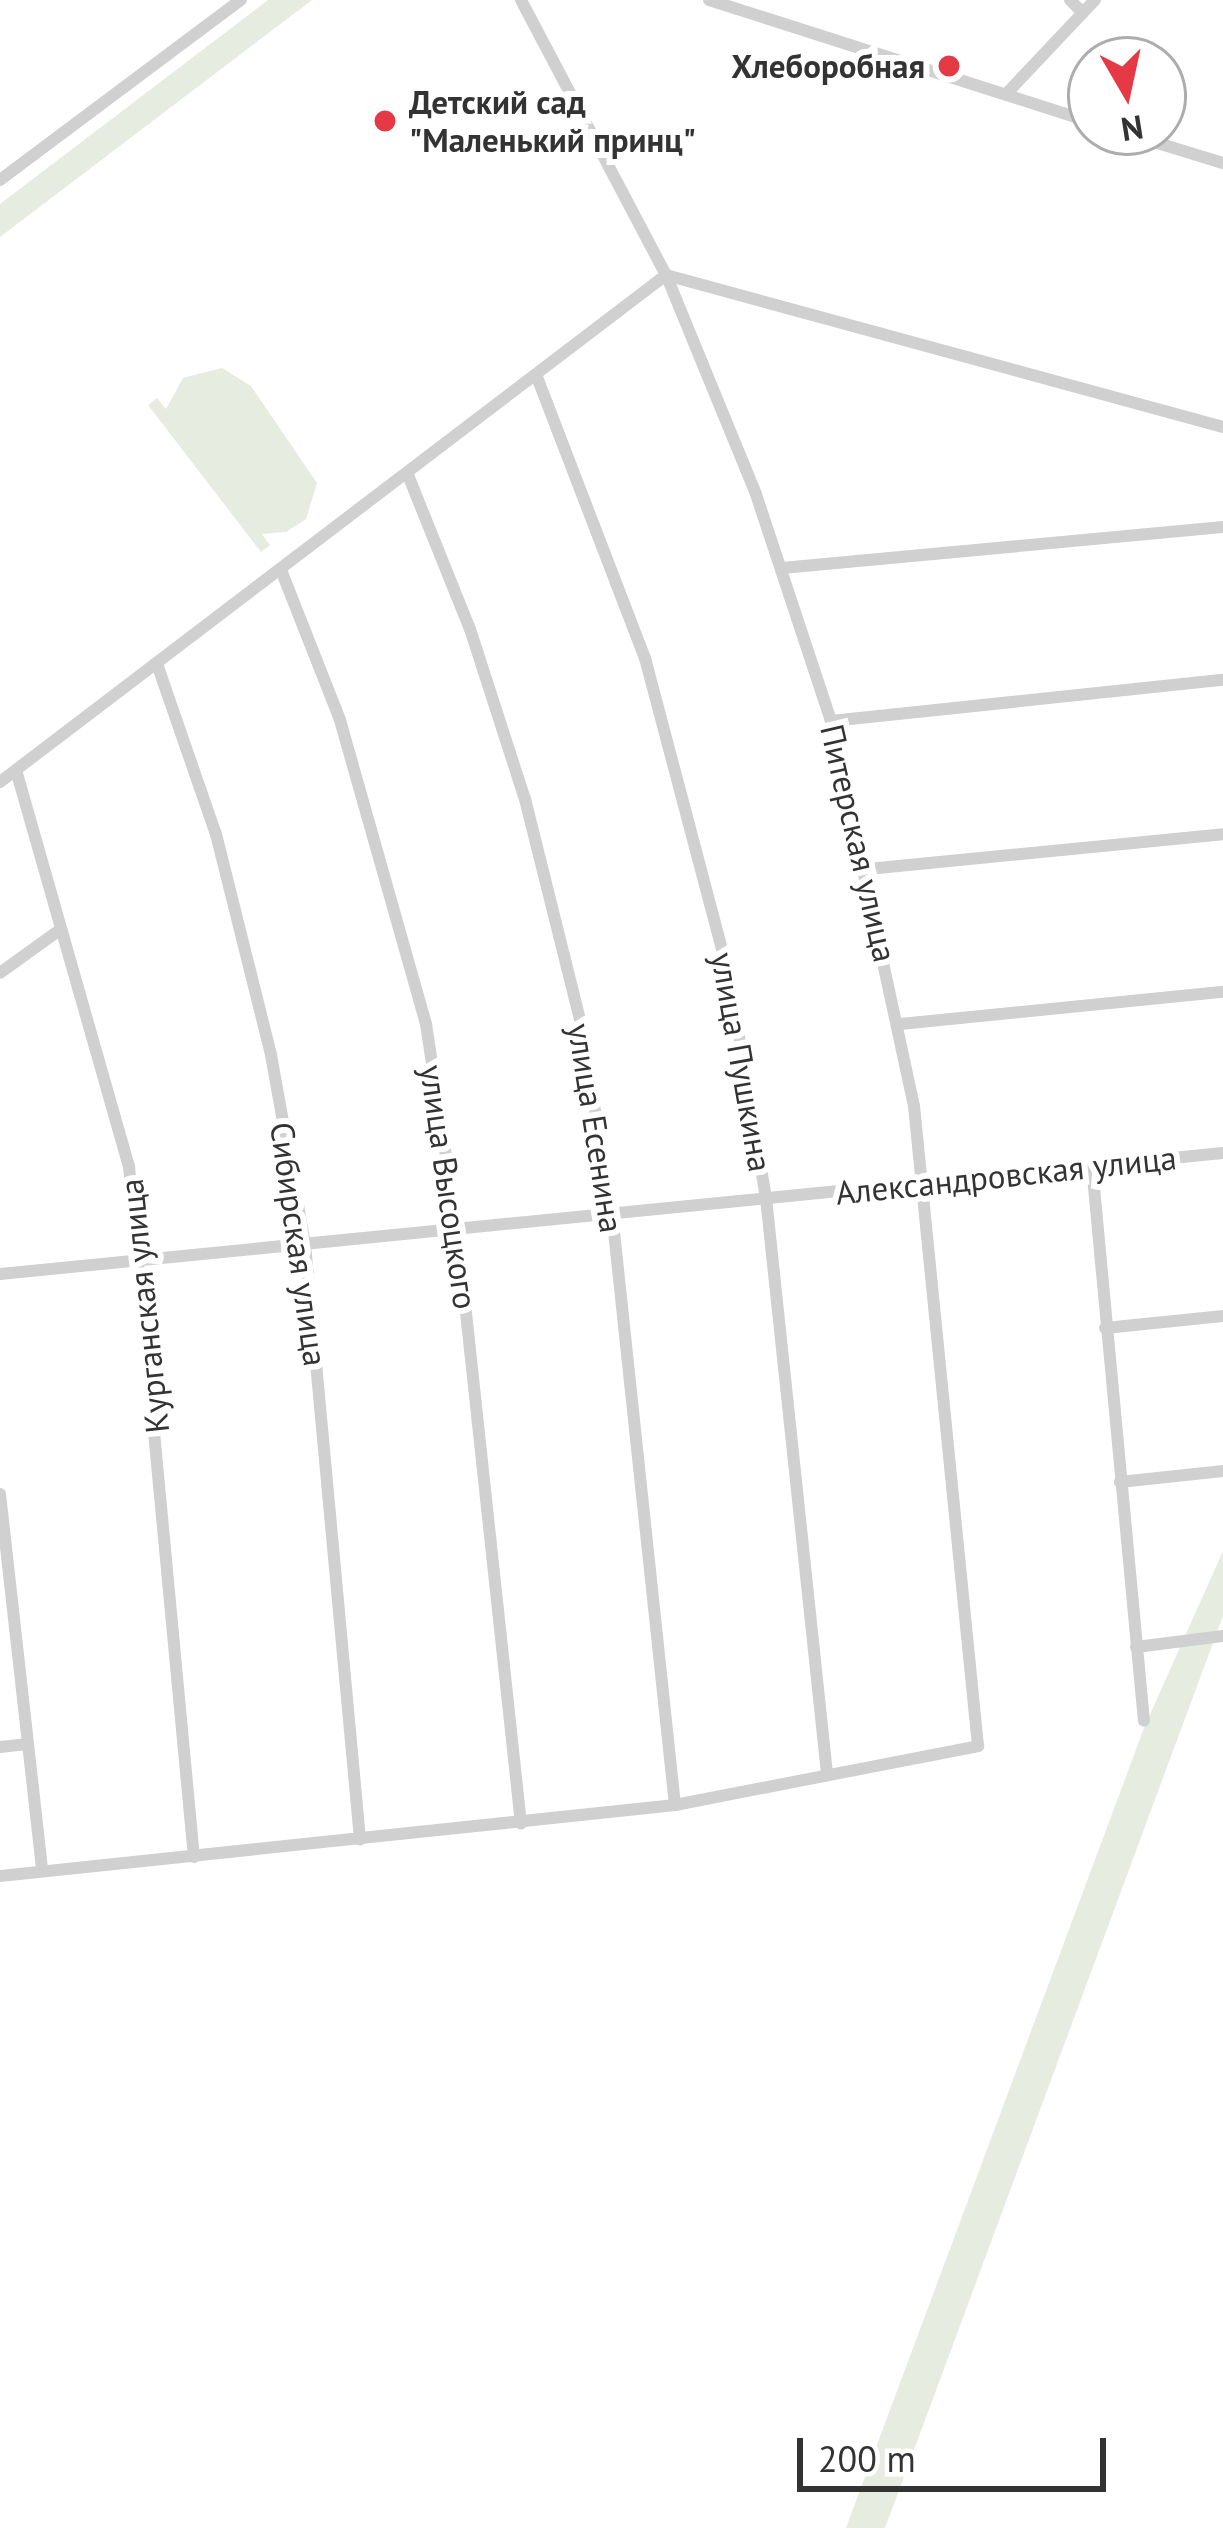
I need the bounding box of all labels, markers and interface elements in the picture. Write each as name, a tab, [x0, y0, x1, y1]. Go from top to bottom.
north arrow	[1067, 36, 1187, 156]
place label: Хлеборобная	[731, 46, 925, 86]
marker: Хлеборобная	[936, 53, 962, 79]
place label: Детский сад "Маленький принц"	[409, 82, 696, 160]
text: N	[1118, 106, 1146, 152]
marker: Детский сад "Маленький принц"	[372, 108, 398, 134]
street label: Питерская улица	[812, 720, 906, 966]
street label: улица Пушкина	[703, 949, 781, 1175]
street label: улица Есенина	[560, 1021, 632, 1235]
street label: улица Высоцкого	[412, 1062, 486, 1312]
street label: Сибирская улица	[262, 1119, 336, 1369]
street label: Александровская улица	[834, 1137, 1178, 1213]
street label: Курганская улица	[111, 1177, 177, 1435]
scale bar	[803, 2414, 1112, 2488]
text: 200 m	[818, 2435, 916, 2482]

